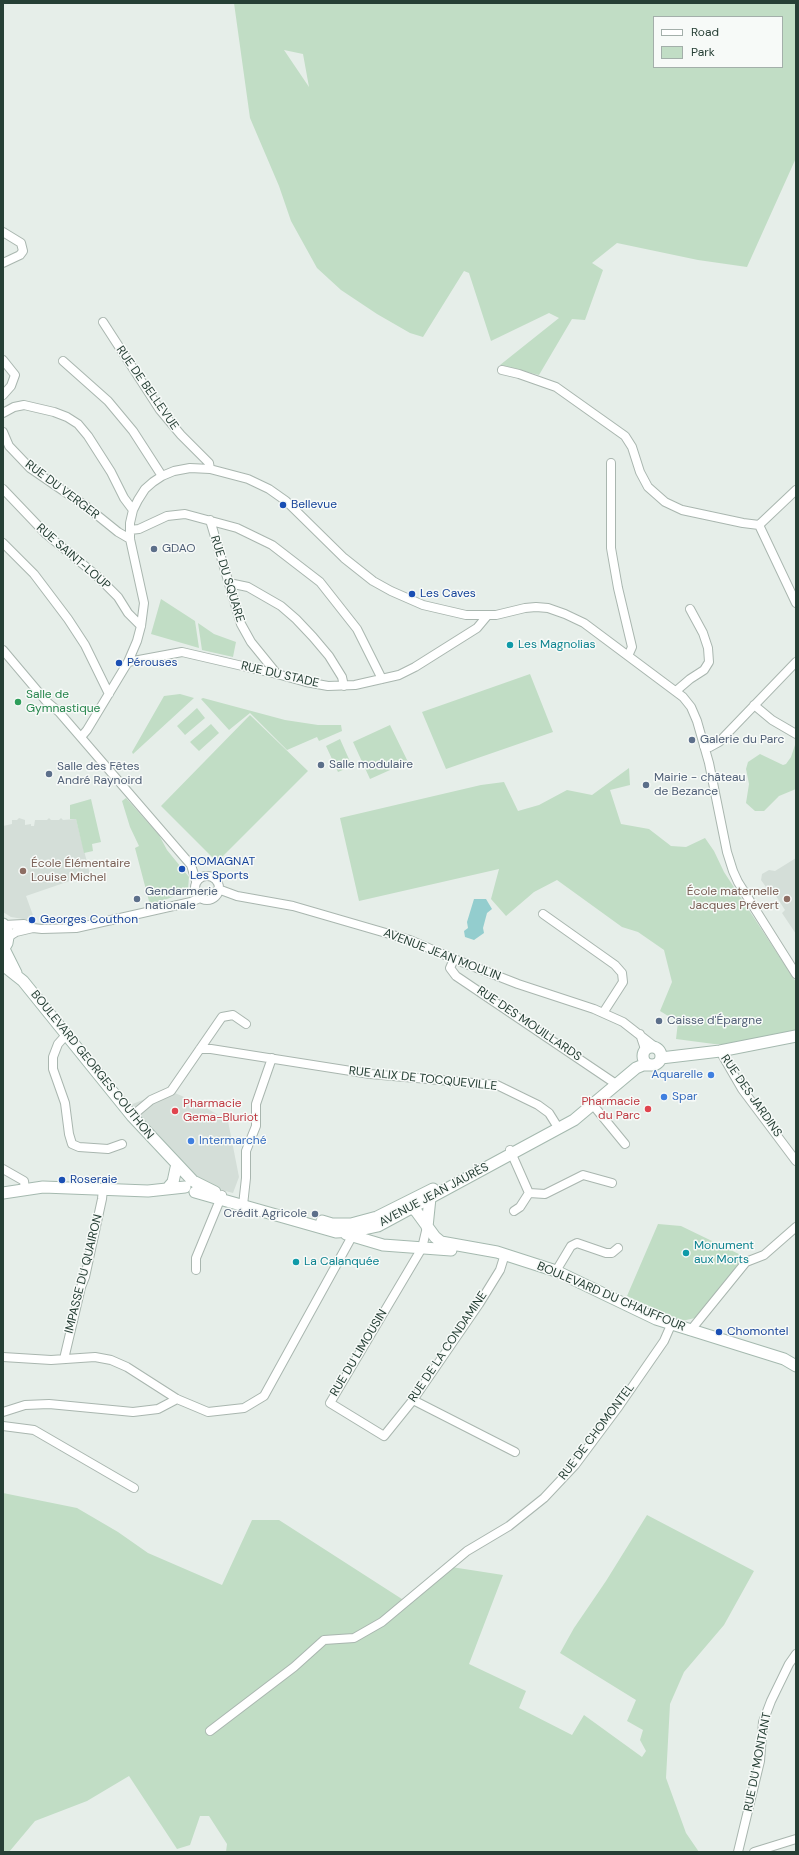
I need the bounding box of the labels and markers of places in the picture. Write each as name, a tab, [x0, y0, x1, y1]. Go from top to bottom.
place label: Bellevue	[291, 498, 337, 512]
marker: Bellevue	[278, 500, 288, 510]
place label: GDAO	[162, 542, 196, 556]
marker: GDAO	[149, 544, 159, 554]
place label: Les Caves	[420, 587, 476, 601]
marker: Les Caves	[407, 589, 417, 599]
place label: Les Magnolias	[518, 638, 596, 652]
marker: Les Magnolias	[505, 640, 515, 650]
place label: Pérouses	[127, 656, 177, 670]
marker: Pérouses	[114, 658, 124, 668]
place label: Salle de Gymnastique	[26, 688, 100, 716]
marker: Salle de Gymnastique	[13, 697, 23, 707]
place label: Galerie du Parc	[700, 733, 784, 747]
marker: Galerie du Parc	[687, 735, 697, 745]
place label: Salle modulaire	[329, 758, 413, 772]
place label: Salle des Fêtes André Raynoird	[57, 760, 142, 788]
marker: Salle modulaire	[316, 760, 326, 770]
marker: Salle des Fêtes André Raynoird	[44, 769, 54, 779]
place label: Mairie - château de Bezance	[654, 771, 745, 799]
marker: Mairie - château de Bezance	[641, 780, 651, 790]
place label: ROMAGNAT Les Sports	[190, 855, 255, 883]
place label: École Élémentaire Louise Michel	[31, 857, 130, 885]
marker: ROMAGNAT Les Sports	[177, 864, 187, 874]
marker: École Élémentaire Louise Michel	[18, 866, 28, 876]
place label: Gendarmerie nationale	[145, 885, 218, 913]
place label: École maternelle Jacques Prévert	[687, 885, 779, 913]
marker: Gendarmerie nationale	[132, 894, 142, 904]
marker: École maternelle Jacques Prévert	[782, 894, 792, 904]
place label: Georges Couthon	[40, 913, 138, 927]
marker: Georges Couthon	[27, 915, 37, 925]
place label: Caisse d'Épargne	[667, 1014, 762, 1028]
marker: Caisse d'Épargne	[654, 1016, 664, 1026]
place label: Aquarelle	[651, 1068, 703, 1082]
marker: Aquarelle	[706, 1070, 716, 1080]
place label: Spar	[672, 1090, 697, 1104]
marker: Spar	[659, 1092, 669, 1102]
place label: Pharmacie du Parc	[581, 1095, 640, 1123]
place label: Pharmacie Gema-Bluriot	[183, 1097, 258, 1125]
marker: Pharmacie du Parc	[643, 1104, 653, 1114]
marker: Pharmacie Gema-Bluriot	[170, 1106, 180, 1116]
place label: Intermarché	[199, 1134, 266, 1148]
marker: Intermarché	[186, 1136, 196, 1146]
place label: Roseraie	[70, 1173, 117, 1187]
marker: Roseraie	[57, 1175, 67, 1185]
place label: Crédit Agricole	[224, 1207, 307, 1221]
marker: Crédit Agricole	[310, 1209, 320, 1219]
place label: Monument aux Morts	[694, 1239, 754, 1267]
marker: Monument aux Morts	[681, 1248, 691, 1258]
place label: La Calanquée	[304, 1255, 379, 1269]
marker: La Calanquée	[291, 1257, 301, 1267]
place label: Chomontel	[727, 1325, 788, 1339]
marker: Chomontel	[714, 1327, 724, 1337]

